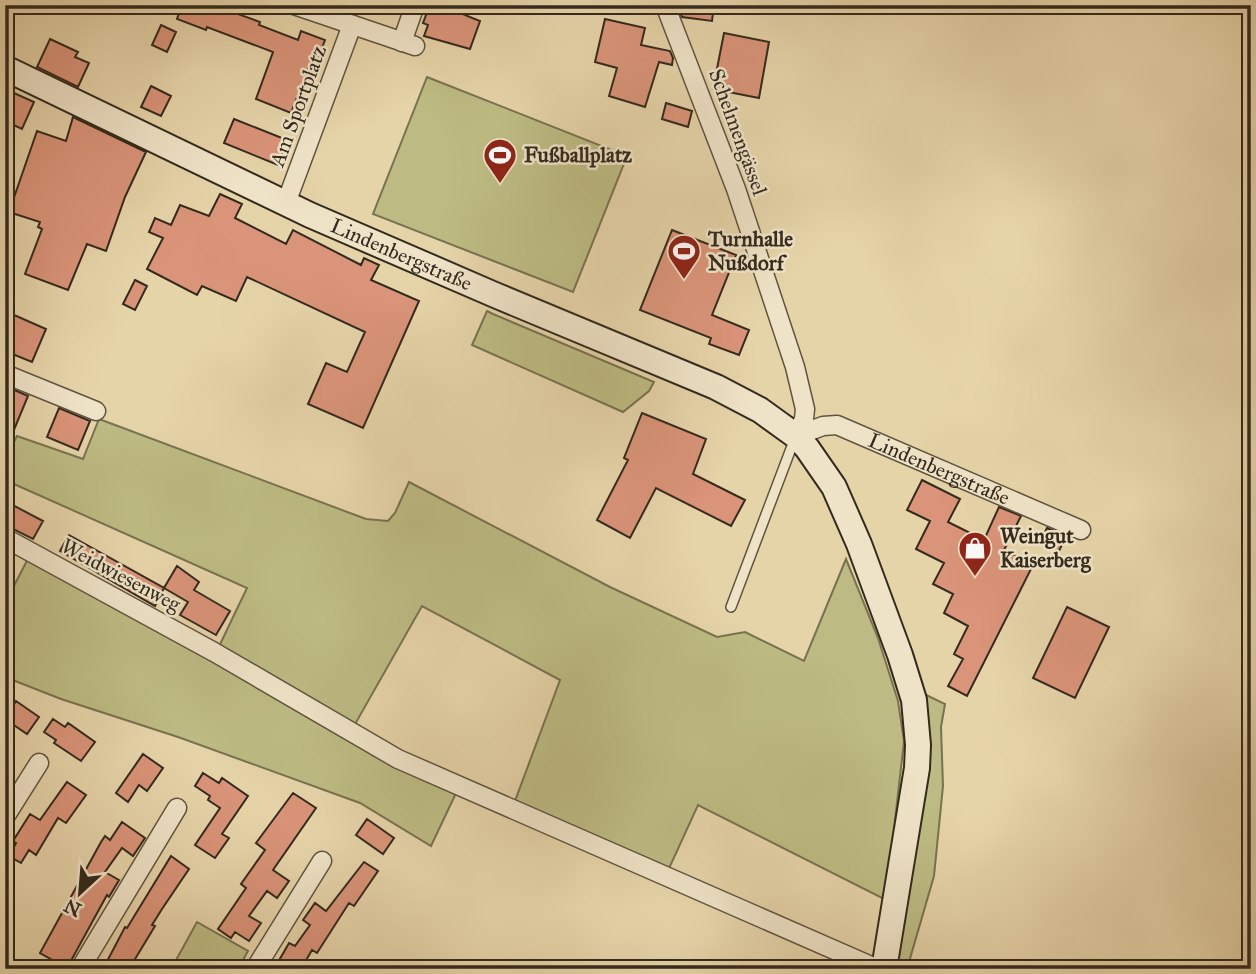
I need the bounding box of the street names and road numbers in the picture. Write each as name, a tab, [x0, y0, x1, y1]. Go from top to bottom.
street label: Am Sportplatz	[264, 42, 332, 171]
street label: Schelmengässel	[703, 65, 773, 199]
street label: Lindenbergstraße	[327, 212, 476, 297]
street label: Lindenbergstraße	[864, 427, 1014, 511]
street label: Weidwiesenweg	[57, 533, 185, 618]

